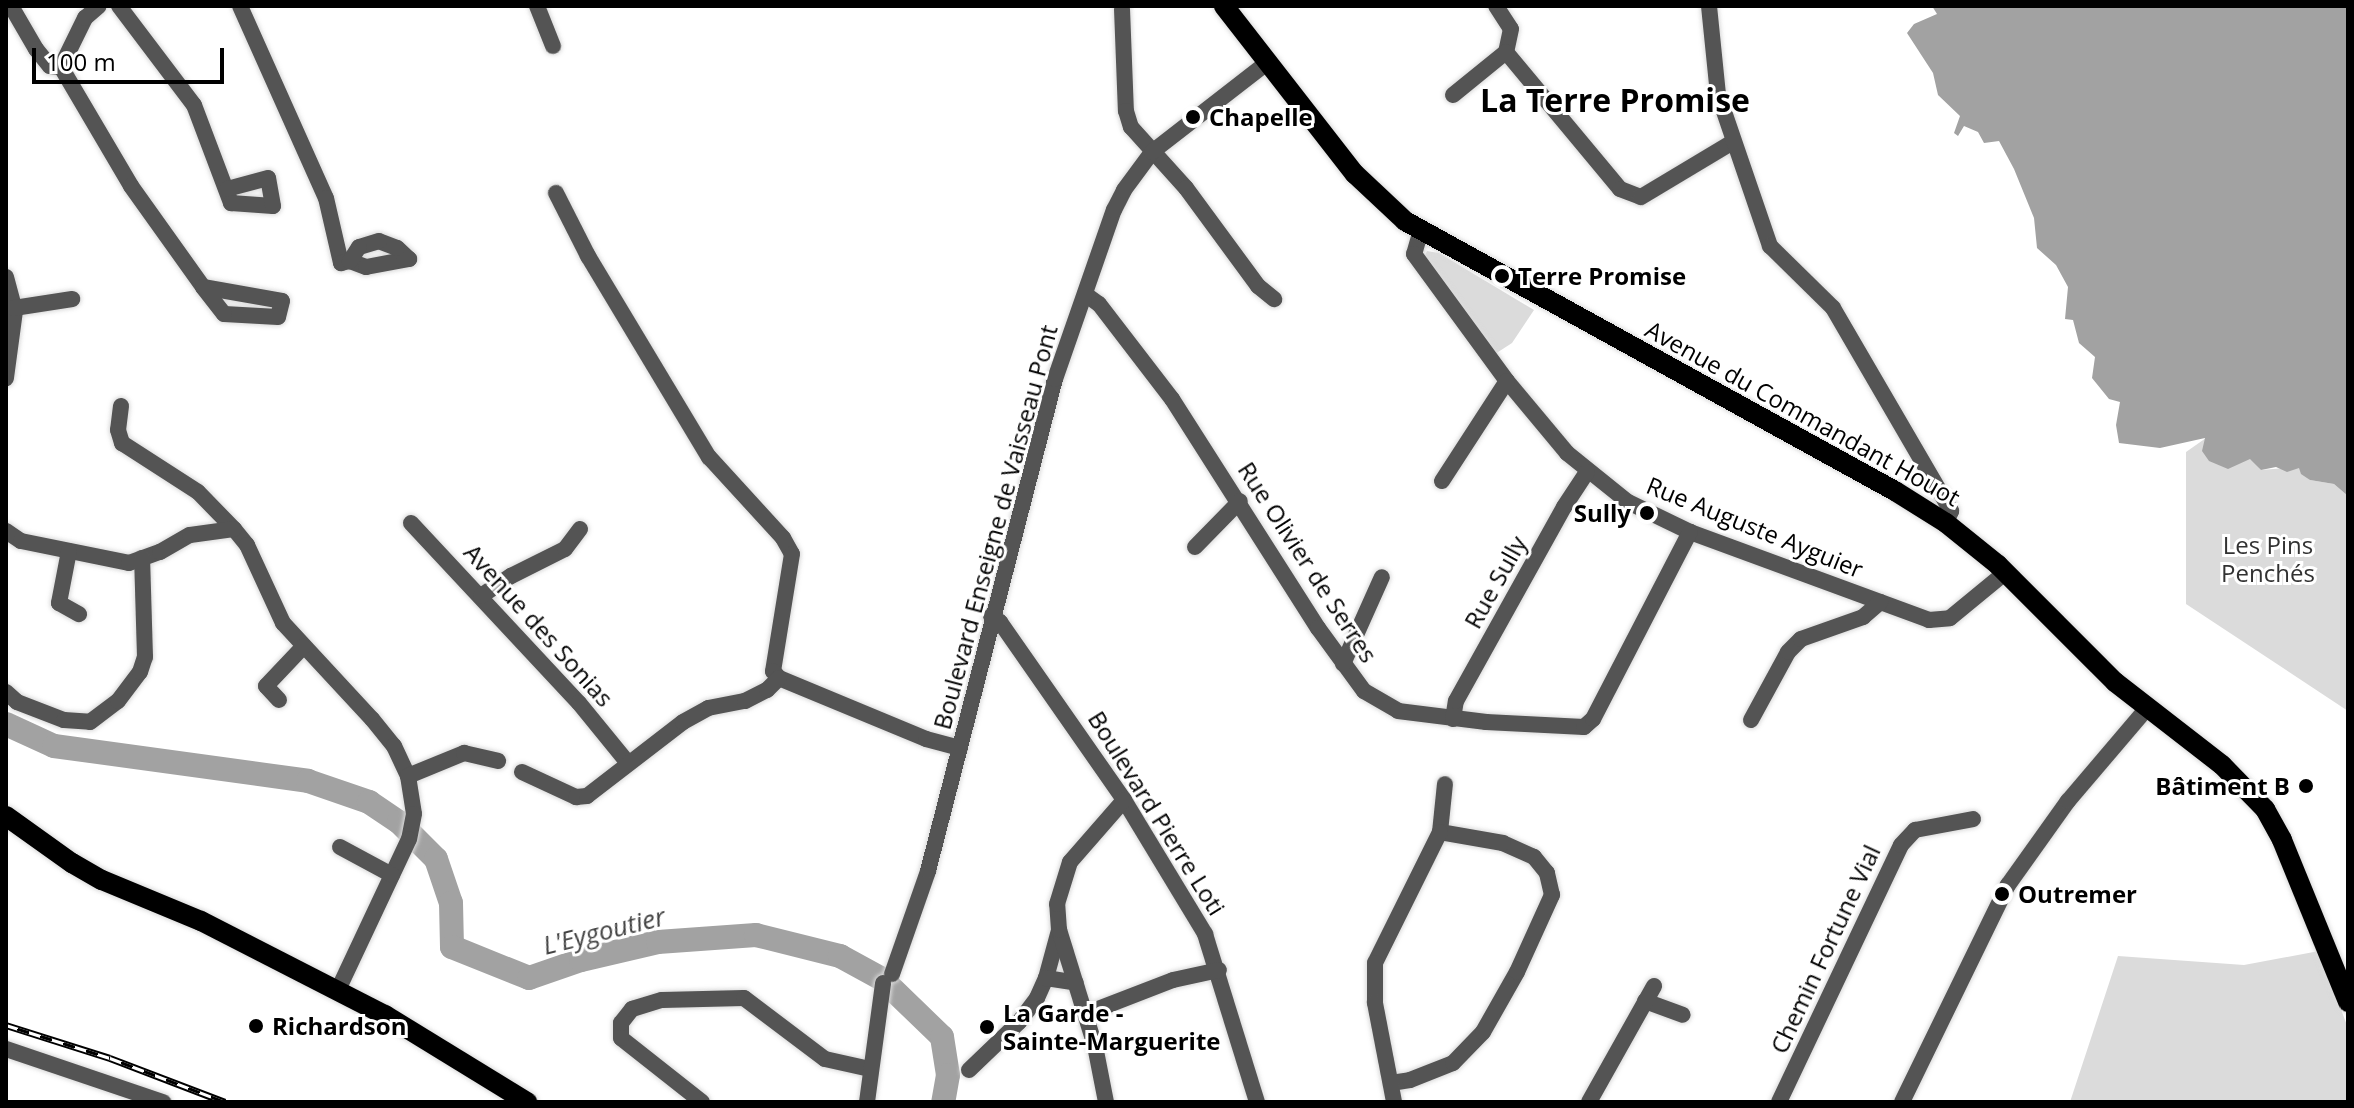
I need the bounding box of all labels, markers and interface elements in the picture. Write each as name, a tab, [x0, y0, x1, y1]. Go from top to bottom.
scale bar	[36, 32, 228, 82]
text: 100 m	[46, 45, 116, 78]
district label: La Terre Promise	[1480, 81, 1750, 119]
place label: Chapelle	[1209, 103, 1313, 131]
marker: Chapelle	[1184, 108, 1202, 126]
place label: Terre Promise	[1518, 262, 1686, 290]
marker: Terre Promise	[1493, 267, 1511, 285]
street label: Avenue du Commandant Houot	[1641, 314, 1965, 512]
street label: Boulevard Enseigne de Vaisseau Pont	[927, 322, 1063, 732]
street label: Rue Olivier de Serres	[1232, 456, 1384, 668]
street label: Rue Auguste Ayguier	[1643, 470, 1867, 584]
place label: Sully	[1574, 499, 1631, 527]
marker: Sully	[1638, 504, 1656, 522]
street label: Rue Sully	[1458, 531, 1532, 633]
park label: Les Pins Penchés	[2221, 531, 2315, 587]
street label: Avenue des Sonias	[458, 538, 620, 712]
street label: Boulevard Pierre Loti	[1082, 706, 1232, 920]
place label: Bâtiment B	[2155, 772, 2290, 800]
marker: Bâtiment B	[2297, 777, 2315, 795]
street label: Chemin Fortune Vial	[1764, 840, 1886, 1058]
place label: Outremer	[2018, 880, 2137, 908]
marker: Outremer	[1993, 885, 2011, 903]
water label: L'Eygoutier	[540, 901, 668, 961]
place label: La Garde - Sainte-Marguerite	[1003, 999, 1220, 1055]
place label: Richardson	[272, 1012, 406, 1040]
marker: Richardson	[247, 1017, 265, 1035]
marker: La Garde - Sainte-Marguerite	[978, 1018, 996, 1036]

